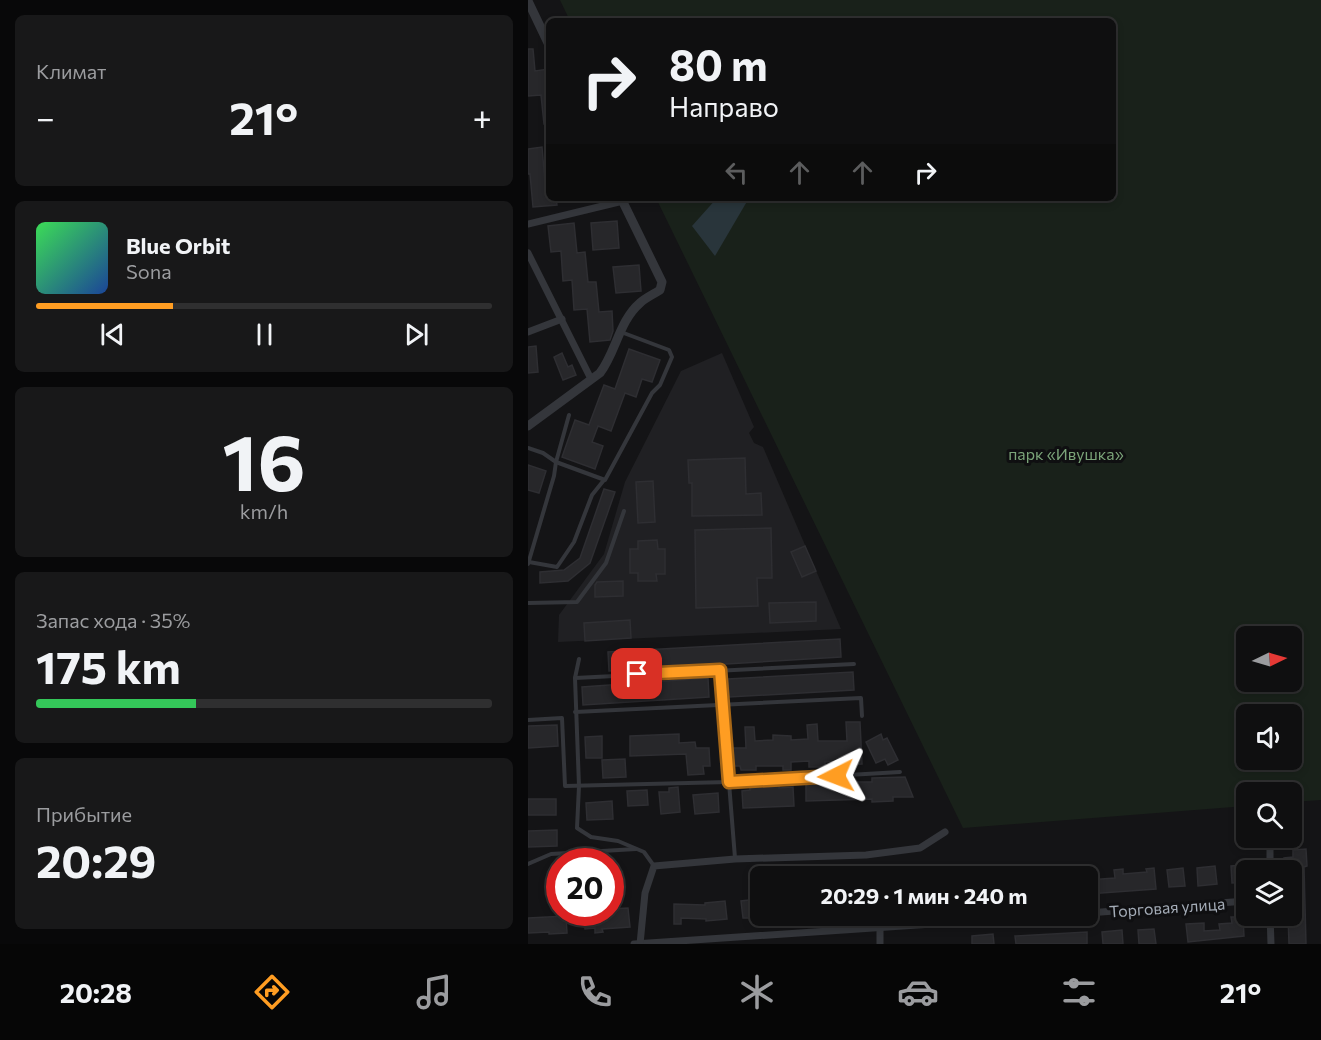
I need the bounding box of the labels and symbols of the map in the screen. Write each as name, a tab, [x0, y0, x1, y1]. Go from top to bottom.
park label: парк «Ивушка»	[1008, 444, 1124, 463]
north arrow	[1236, 626, 1302, 692]
pin	[611, 648, 662, 699]
position arrow	[804, 744, 868, 808]
speed limit sign: 20	[546, 848, 624, 926]
street label: Торговая улица	[1108, 893, 1226, 921]

